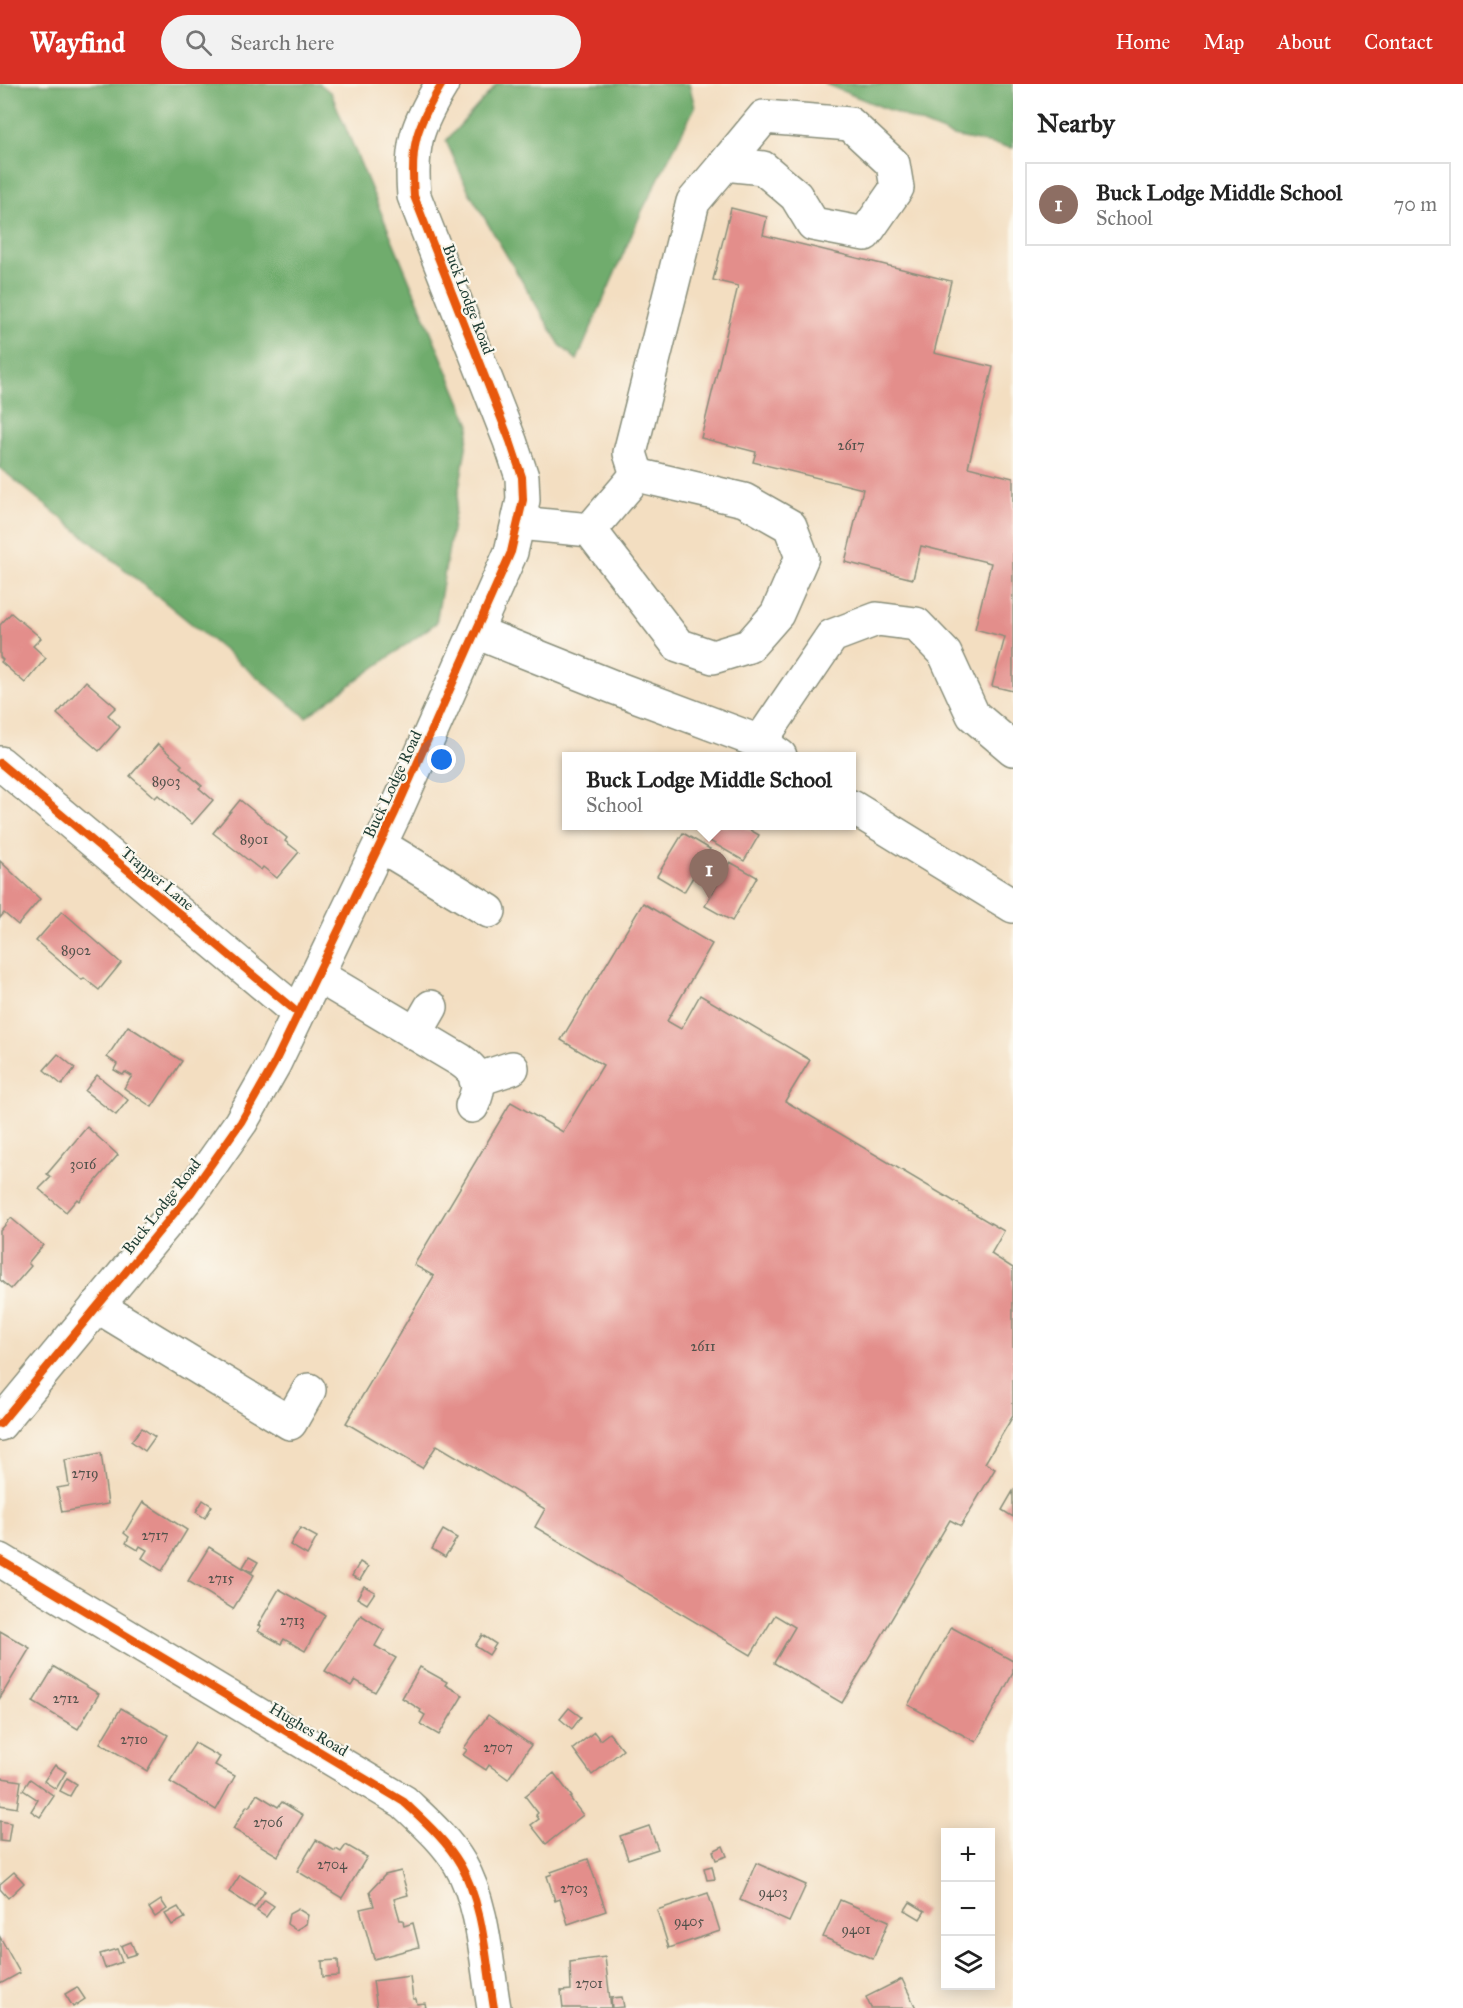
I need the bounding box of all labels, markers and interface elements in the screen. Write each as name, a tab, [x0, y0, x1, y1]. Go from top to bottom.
search box	[161, 15, 581, 69]
text: Wayfind	[30, 25, 125, 60]
icon: search	[182, 26, 215, 59]
text: Search here	[230, 29, 334, 56]
text: Home	[1115, 29, 1170, 55]
text: Map	[1203, 29, 1244, 55]
text: About	[1277, 29, 1331, 55]
text: Contact	[1364, 29, 1433, 55]
text: Nearby	[1037, 107, 1115, 139]
text: Buck Lodge Middle School	[1096, 179, 1342, 206]
text: 1	[1055, 192, 1062, 216]
text: 70 m	[1394, 192, 1437, 216]
text: School	[1096, 206, 1153, 230]
street label: Buck Lodge Road	[438, 241, 498, 357]
house number: 2617	[837, 437, 865, 454]
street label: Buck Lodge Road	[359, 727, 427, 841]
your location	[427, 745, 456, 774]
popup	[562, 752, 856, 830]
text: Buck Lodge Middle School	[586, 766, 832, 793]
house number: 8903	[152, 773, 180, 790]
text: School	[586, 793, 643, 817]
house number: 8901	[240, 831, 269, 848]
street label: Trapper Lane	[117, 842, 198, 915]
pin: 1	[690, 850, 728, 899]
house number: 8902	[61, 942, 91, 959]
street label: Buck Lodge Road	[118, 1155, 206, 1259]
house number: 3016	[70, 1156, 97, 1173]
house number: 2611	[690, 1338, 716, 1355]
house number: 2719	[72, 1465, 98, 1482]
house number: 2717	[141, 1527, 169, 1544]
house number: 2715	[208, 1570, 234, 1587]
house number: 2713	[279, 1612, 305, 1629]
house number: 2712	[53, 1690, 79, 1707]
street label: Hughes Road	[265, 1698, 352, 1761]
house number: 2710	[120, 1731, 148, 1748]
house number: 2707	[483, 1739, 513, 1756]
house number: 2706	[253, 1814, 283, 1831]
map controls	[941, 1828, 995, 1990]
button: +	[941, 1828, 995, 1882]
house number: 2704	[317, 1856, 348, 1873]
house number: 2703	[560, 1880, 588, 1897]
button: −	[941, 1882, 995, 1936]
house number: 9403	[758, 1884, 788, 1901]
house number: 9405	[674, 1913, 704, 1930]
house number: 9401	[842, 1921, 871, 1938]
button: layers	[941, 1936, 995, 1990]
house number: 2701	[575, 1975, 603, 1992]

